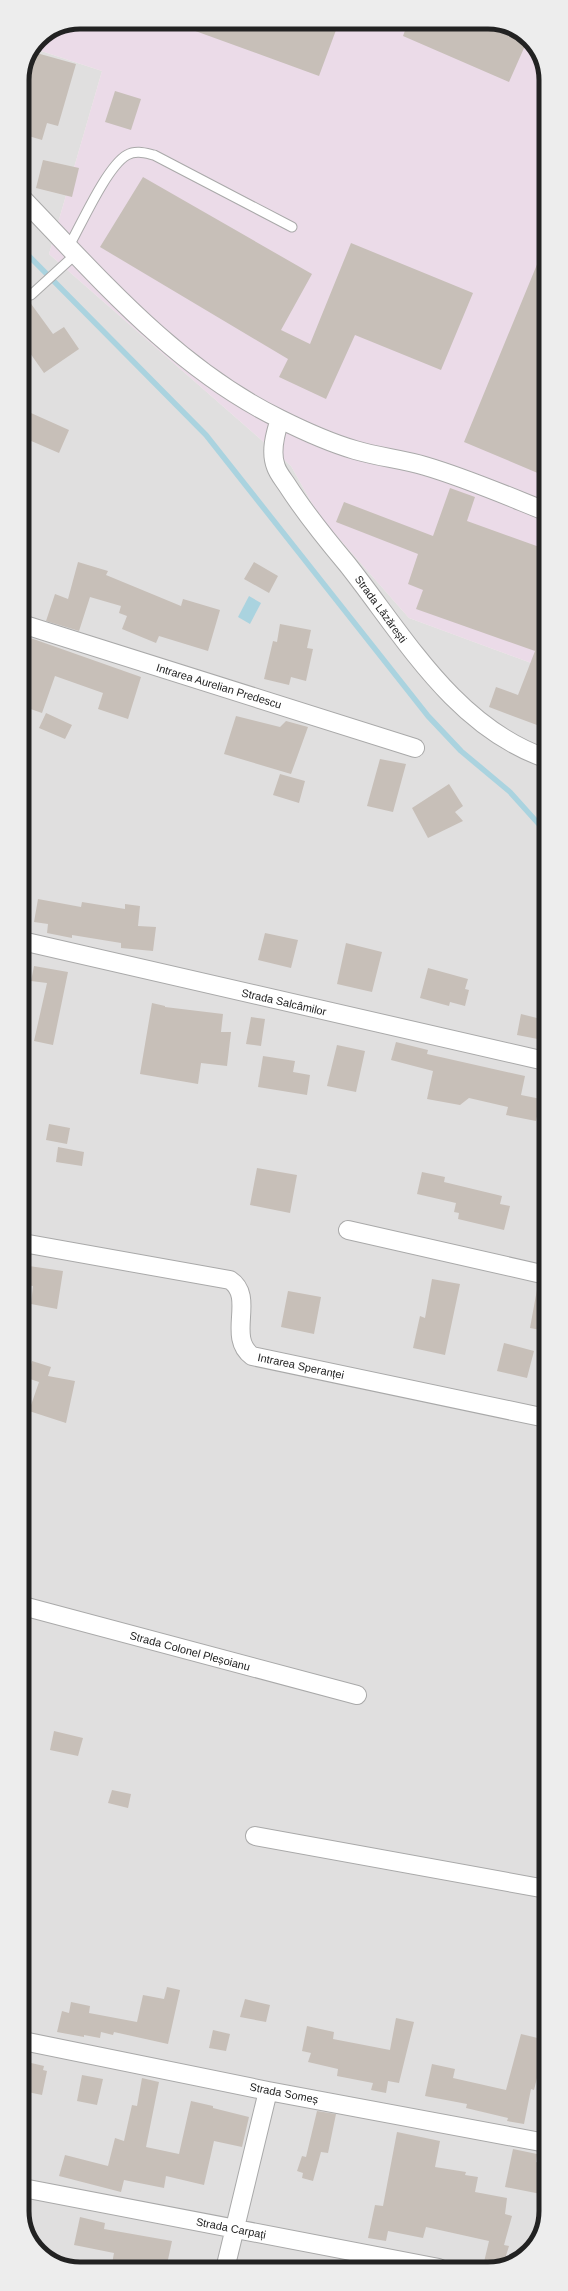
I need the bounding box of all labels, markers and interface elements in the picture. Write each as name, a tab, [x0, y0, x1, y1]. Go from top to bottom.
street label: Strada Lăzărești	[353, 573, 409, 645]
street label: Intrarea Aurelian Predescu	[155, 661, 283, 711]
street label: Strada Salcâmilor	[240, 986, 328, 1018]
street label: Intrarea Speranței	[257, 1351, 345, 1381]
street label: Strada Colonel Pleșoianu	[128, 1629, 252, 1673]
street label: Strada Someș	[249, 2080, 320, 2106]
street label: Strada Carpați	[195, 2215, 267, 2241]

